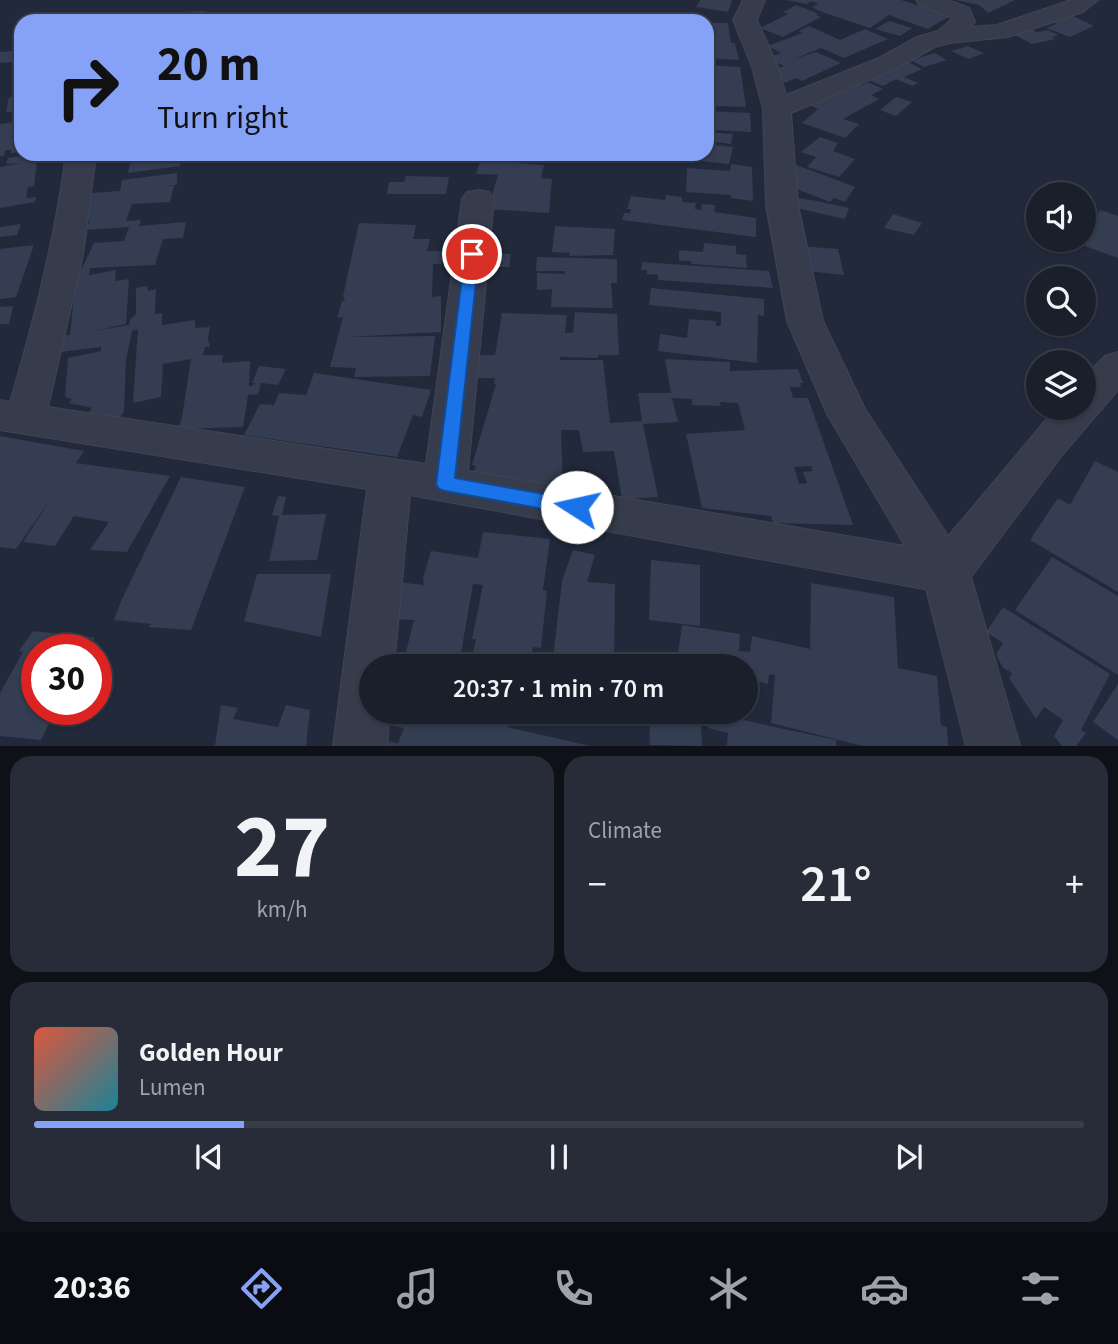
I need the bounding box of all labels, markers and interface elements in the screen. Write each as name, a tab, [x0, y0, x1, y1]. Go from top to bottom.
text: 20 m	[157, 30, 261, 100]
icon: right	[42, 42, 133, 133]
text: Turn right	[157, 95, 288, 141]
map controls	[1026, 182, 1096, 420]
button: sound	[1026, 182, 1096, 252]
pin	[442, 224, 502, 284]
icon: arrive	[453, 235, 491, 273]
button: search	[1026, 266, 1096, 336]
button: layers	[1026, 350, 1096, 420]
position arrow	[540, 470, 614, 544]
speed limit sign: 30	[21, 634, 112, 725]
text: 20:37 · 1 min · 70 m	[453, 670, 664, 707]
text: 27	[234, 783, 330, 912]
text: Climate	[588, 814, 662, 847]
text: 21°	[800, 848, 872, 922]
text: −	[588, 858, 607, 912]
text: +	[1065, 858, 1084, 912]
text: km/h	[256, 893, 308, 926]
text: Golden Hour	[139, 1034, 283, 1071]
text: Lumen	[139, 1071, 206, 1104]
icon: previous	[190, 1138, 228, 1176]
icon: pause	[540, 1138, 578, 1176]
icon: next	[890, 1138, 928, 1176]
icon: directions	[237, 1264, 286, 1313]
icon: music	[393, 1264, 442, 1313]
icon: phone	[549, 1264, 598, 1313]
icon: climate	[704, 1264, 753, 1313]
icon: car	[860, 1264, 909, 1313]
icon: filters	[1016, 1264, 1065, 1313]
text: 20:36	[53, 1265, 131, 1311]

